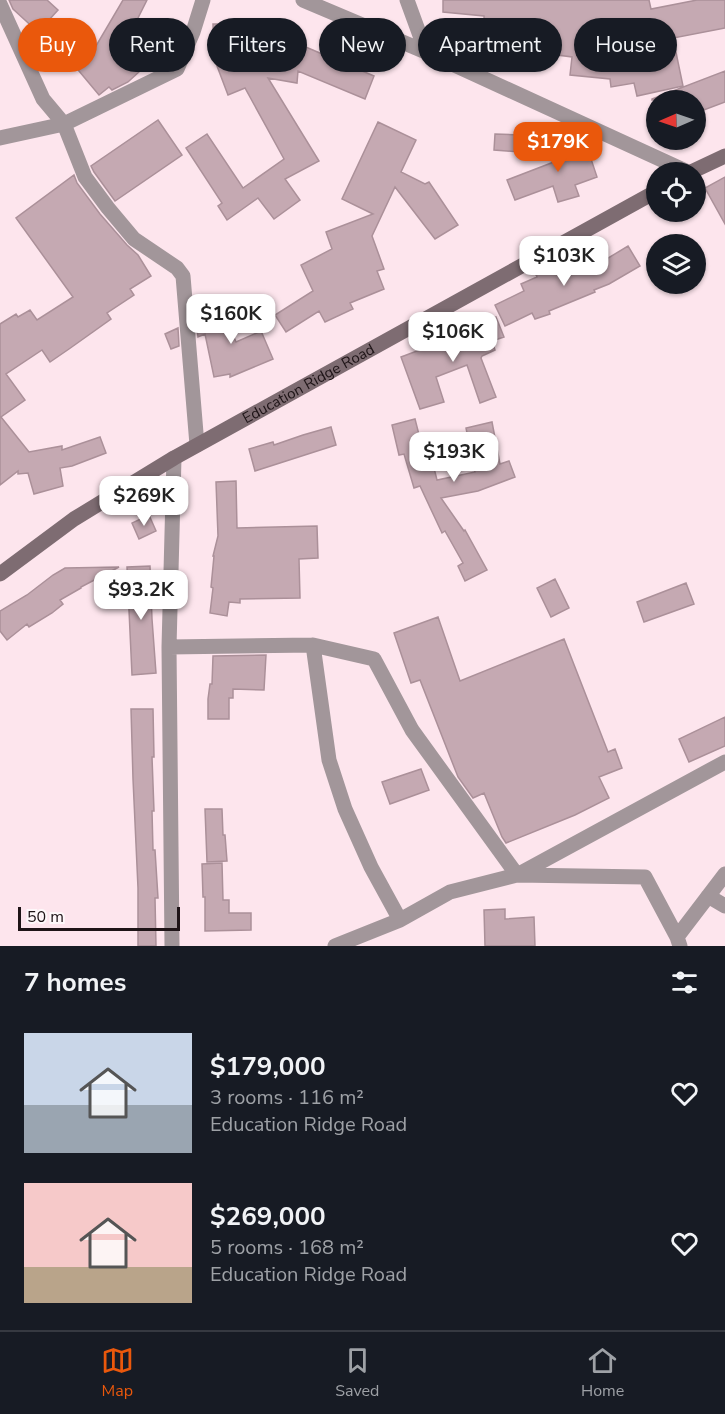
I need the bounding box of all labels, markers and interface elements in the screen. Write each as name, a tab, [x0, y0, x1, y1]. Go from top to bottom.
chip: Buy	[18, 18, 97, 72]
chip: Rent	[109, 18, 195, 72]
chip: Filters	[207, 18, 307, 72]
chip: New	[319, 18, 406, 72]
chip: Apartment	[418, 18, 562, 72]
chip: House	[574, 18, 677, 72]
north arrow	[646, 90, 706, 150]
map controls	[646, 90, 706, 294]
pin: $179K	[516, 122, 600, 173]
text: $179K	[527, 128, 589, 155]
button: locate	[646, 162, 706, 222]
button: layers	[646, 234, 706, 294]
pin: $103K	[522, 236, 606, 287]
text: $103K	[533, 242, 595, 269]
pin: $160K	[189, 294, 273, 345]
text: $160K	[200, 300, 262, 327]
pin: $106K	[411, 312, 495, 363]
text: $106K	[422, 318, 484, 345]
street label: Education Ridge Road	[239, 339, 378, 428]
pin: $193K	[412, 432, 496, 483]
text: $193K	[423, 438, 485, 465]
pin: $269K	[102, 476, 186, 527]
text: $269K	[113, 482, 175, 509]
pin: $93.2K	[92, 570, 190, 621]
text: $93.2K	[108, 576, 174, 603]
scale bar	[18, 904, 180, 932]
text: 50 m	[27, 906, 64, 928]
text: 7 homes	[24, 965, 126, 1000]
icon: filters	[668, 966, 701, 999]
text: $179,000	[210, 1049, 326, 1084]
icon: home	[72, 1057, 144, 1129]
icon: heart	[668, 1077, 701, 1110]
text: 3 rooms · 116 m²	[210, 1084, 364, 1111]
text: Education Ridge Road	[210, 1111, 407, 1138]
text: $269,000	[210, 1199, 326, 1234]
icon: home	[72, 1207, 144, 1279]
icon: heart	[668, 1227, 701, 1260]
text: 5 rooms · 168 m²	[210, 1234, 364, 1261]
text: Education Ridge Road	[210, 1261, 407, 1288]
tab: Map	[101, 1344, 134, 1402]
tab: Saved	[335, 1344, 379, 1402]
tab: Home	[581, 1344, 624, 1402]

